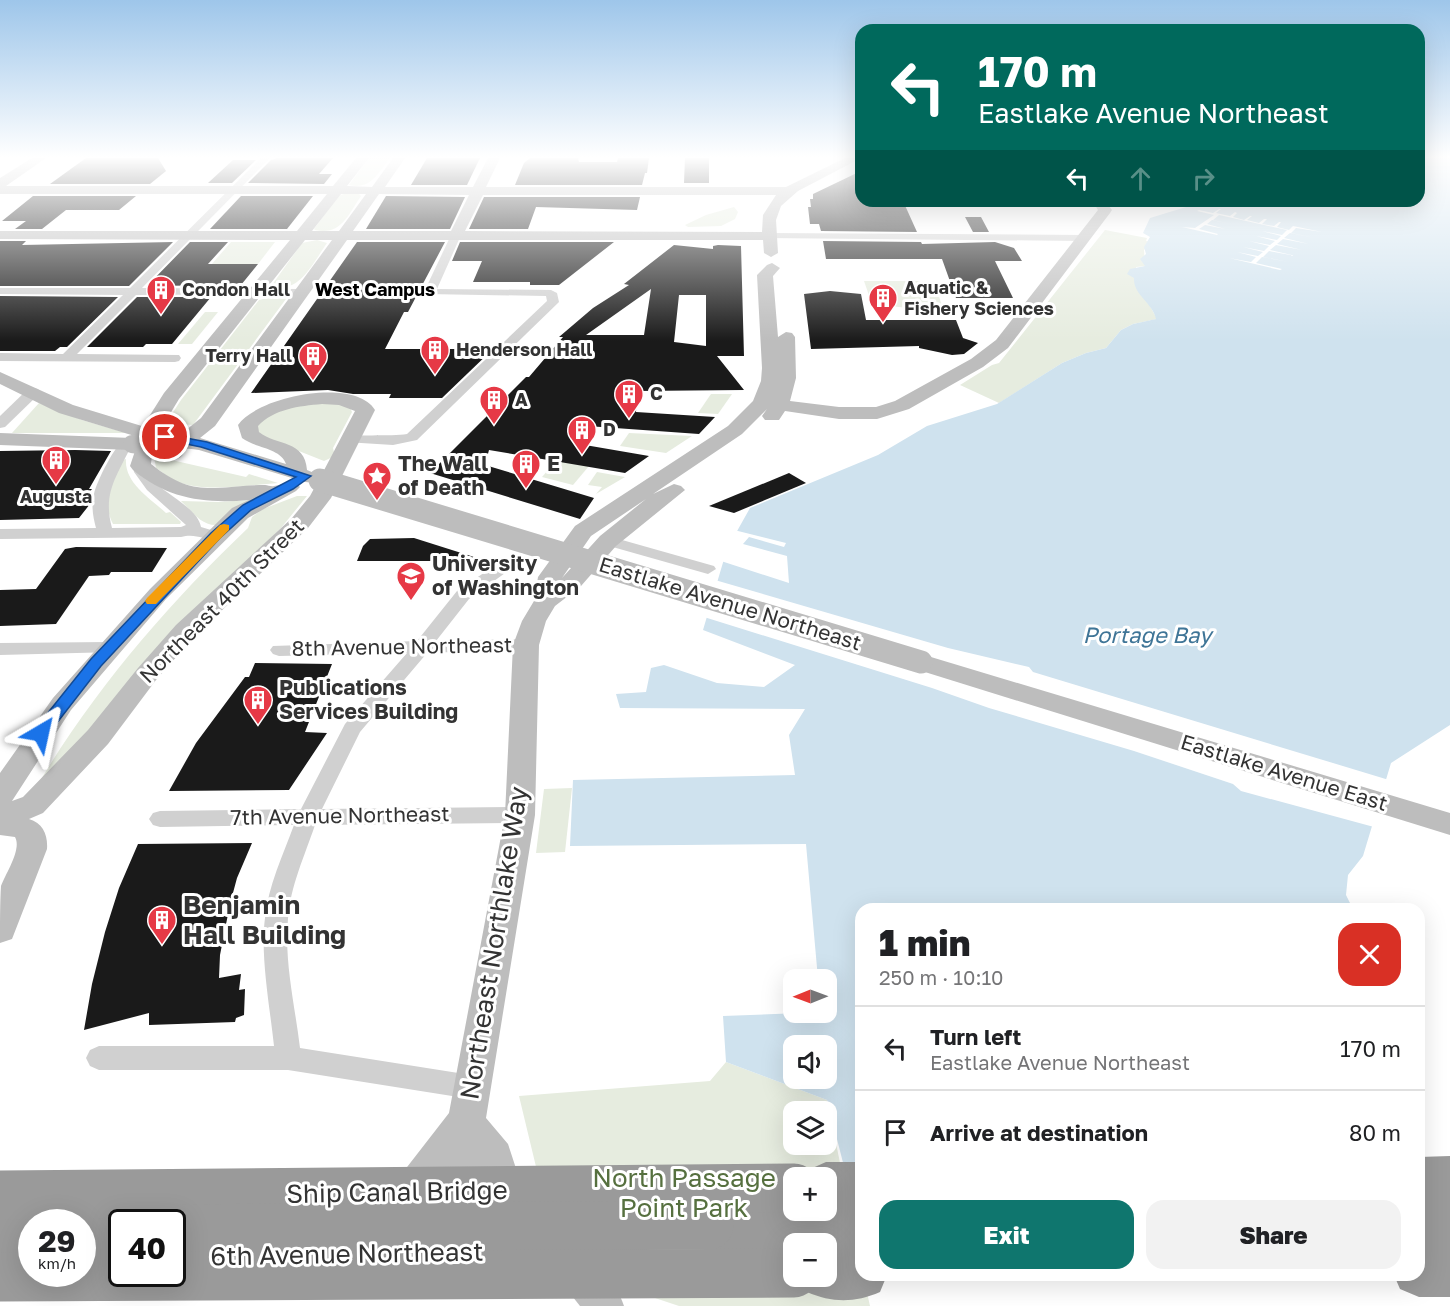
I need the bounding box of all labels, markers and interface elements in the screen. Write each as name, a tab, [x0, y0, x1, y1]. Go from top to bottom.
text: 170 m	[978, 46, 1097, 96]
icon: left	[879, 48, 957, 126]
text: Eastlake Avenue Northeast	[978, 97, 1329, 129]
icon: left	[1061, 162, 1094, 195]
icon: ahead	[1124, 162, 1157, 195]
icon: right	[1187, 162, 1220, 195]
building icon: Condon Hall	[145, 274, 177, 316]
place label: Aquatic & Fishery Sciences	[904, 276, 1054, 319]
place label: Condon Hall	[182, 278, 290, 300]
district label: West Campus	[315, 278, 435, 300]
building icon: Aquatic & Fishery Sciences	[867, 282, 899, 324]
building icon: Henderson Hall	[419, 334, 451, 376]
place label: Henderson Hall	[456, 338, 592, 360]
building icon: Terry Hall	[297, 340, 329, 382]
place label: Terry Hall	[205, 344, 292, 366]
building icon: C	[613, 378, 645, 420]
place label: C	[650, 382, 663, 404]
building icon: A	[478, 384, 510, 426]
place label: A	[515, 388, 528, 410]
pin	[139, 411, 190, 462]
building icon: D	[566, 414, 598, 456]
place label: D	[603, 418, 616, 440]
icon: arrive	[148, 420, 181, 453]
building icon: Augusta	[40, 444, 72, 486]
building icon: E	[510, 448, 542, 490]
place label: The Wall of Death	[398, 450, 488, 500]
place label: E	[547, 450, 560, 476]
place icon: The Wall of Death	[361, 460, 393, 502]
place label: Augusta	[20, 485, 92, 507]
street label: Northeast 40th Street	[134, 513, 309, 688]
place label: University of Washington	[432, 550, 579, 600]
street label: Eastlake Avenue Northeast	[596, 551, 865, 655]
school or university icon: University of Washington	[395, 560, 427, 602]
water label: Portage Bay	[1083, 621, 1214, 648]
street label: 8th Avenue Northeast	[291, 631, 513, 661]
place label: Publications Services Building	[279, 674, 458, 724]
building icon: Publications Services Building	[242, 684, 274, 726]
position arrow	[9, 701, 73, 765]
street label: Eastlake Avenue East	[1178, 728, 1391, 816]
street label: Northeast Northlake Way	[453, 784, 534, 1102]
street label: 7th Avenue Northeast	[230, 800, 450, 830]
place label: Benjamin Hall Building	[183, 889, 346, 950]
building icon: Benjamin Hall Building	[146, 904, 178, 946]
text: 1 min	[879, 921, 970, 964]
button: close	[1338, 923, 1401, 986]
text: 250 m · 10:10	[879, 965, 1004, 989]
north arrow	[783, 969, 837, 1023]
map controls	[783, 969, 837, 1287]
text: Turn left	[930, 1023, 1021, 1050]
icon: left	[879, 1032, 912, 1065]
button: sound	[783, 1035, 837, 1089]
text: 170 m	[1340, 1035, 1401, 1062]
text: Eastlake Avenue Northeast	[930, 1050, 1190, 1074]
button: layers	[783, 1101, 837, 1155]
icon: arrive	[879, 1116, 912, 1149]
text: Arrive at destination	[930, 1119, 1148, 1146]
text: 80 m	[1349, 1119, 1401, 1146]
park label: North Passage Point Park	[592, 1162, 776, 1223]
button: +	[783, 1167, 837, 1221]
street label: Ship Canal Bridge	[286, 1174, 508, 1209]
button: Exit	[879, 1200, 1134, 1269]
button: Share	[1146, 1200, 1401, 1269]
speed limit sign: 40	[108, 1209, 186, 1287]
text: 29	[38, 1223, 76, 1259]
button: −	[783, 1233, 837, 1287]
street label: 6th Avenue Northeast	[210, 1236, 484, 1271]
text: km/h	[38, 1254, 76, 1272]

